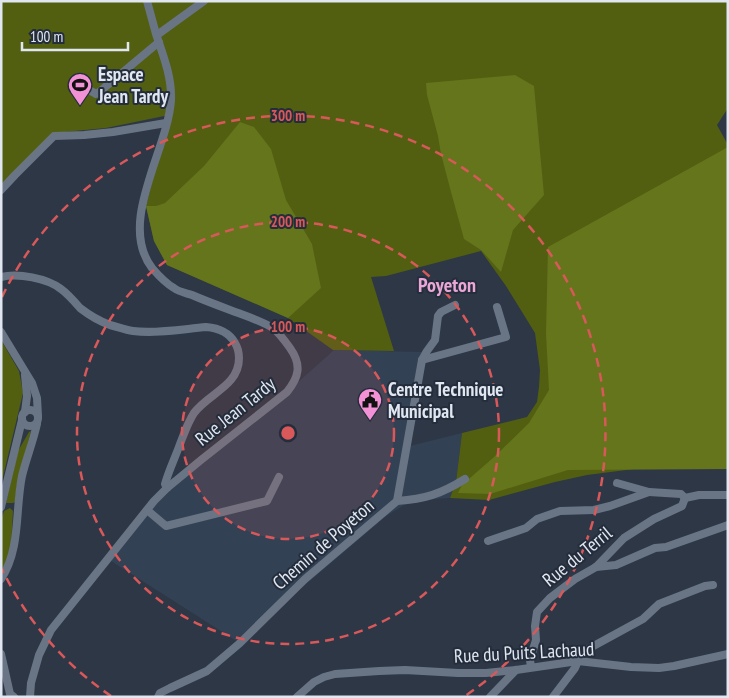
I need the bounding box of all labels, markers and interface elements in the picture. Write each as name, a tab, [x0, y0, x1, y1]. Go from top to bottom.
scale bar	[22, 20, 129, 52]
text: 100 m	[30, 27, 63, 46]
place label: Espace Jean Tardy	[97, 62, 169, 108]
sports icon: Espace Jean Tardy	[67, 72, 93, 106]
text: 300 m	[271, 106, 305, 125]
text: 200 m	[271, 212, 305, 231]
district label: Poyeton	[418, 272, 476, 298]
text: 100 m	[271, 317, 305, 336]
street label: Rue Jean Tardy	[190, 371, 281, 451]
place label: Centre Technique Municipal	[388, 377, 504, 423]
public building icon: Centre Technique Municipal	[357, 387, 383, 421]
centre of rings	[279, 424, 297, 442]
street label: Chemin de Poyeton	[267, 493, 379, 595]
street label: Rue du Terril	[537, 520, 617, 591]
street label: Rue du Puits Lachaud	[453, 636, 595, 668]

